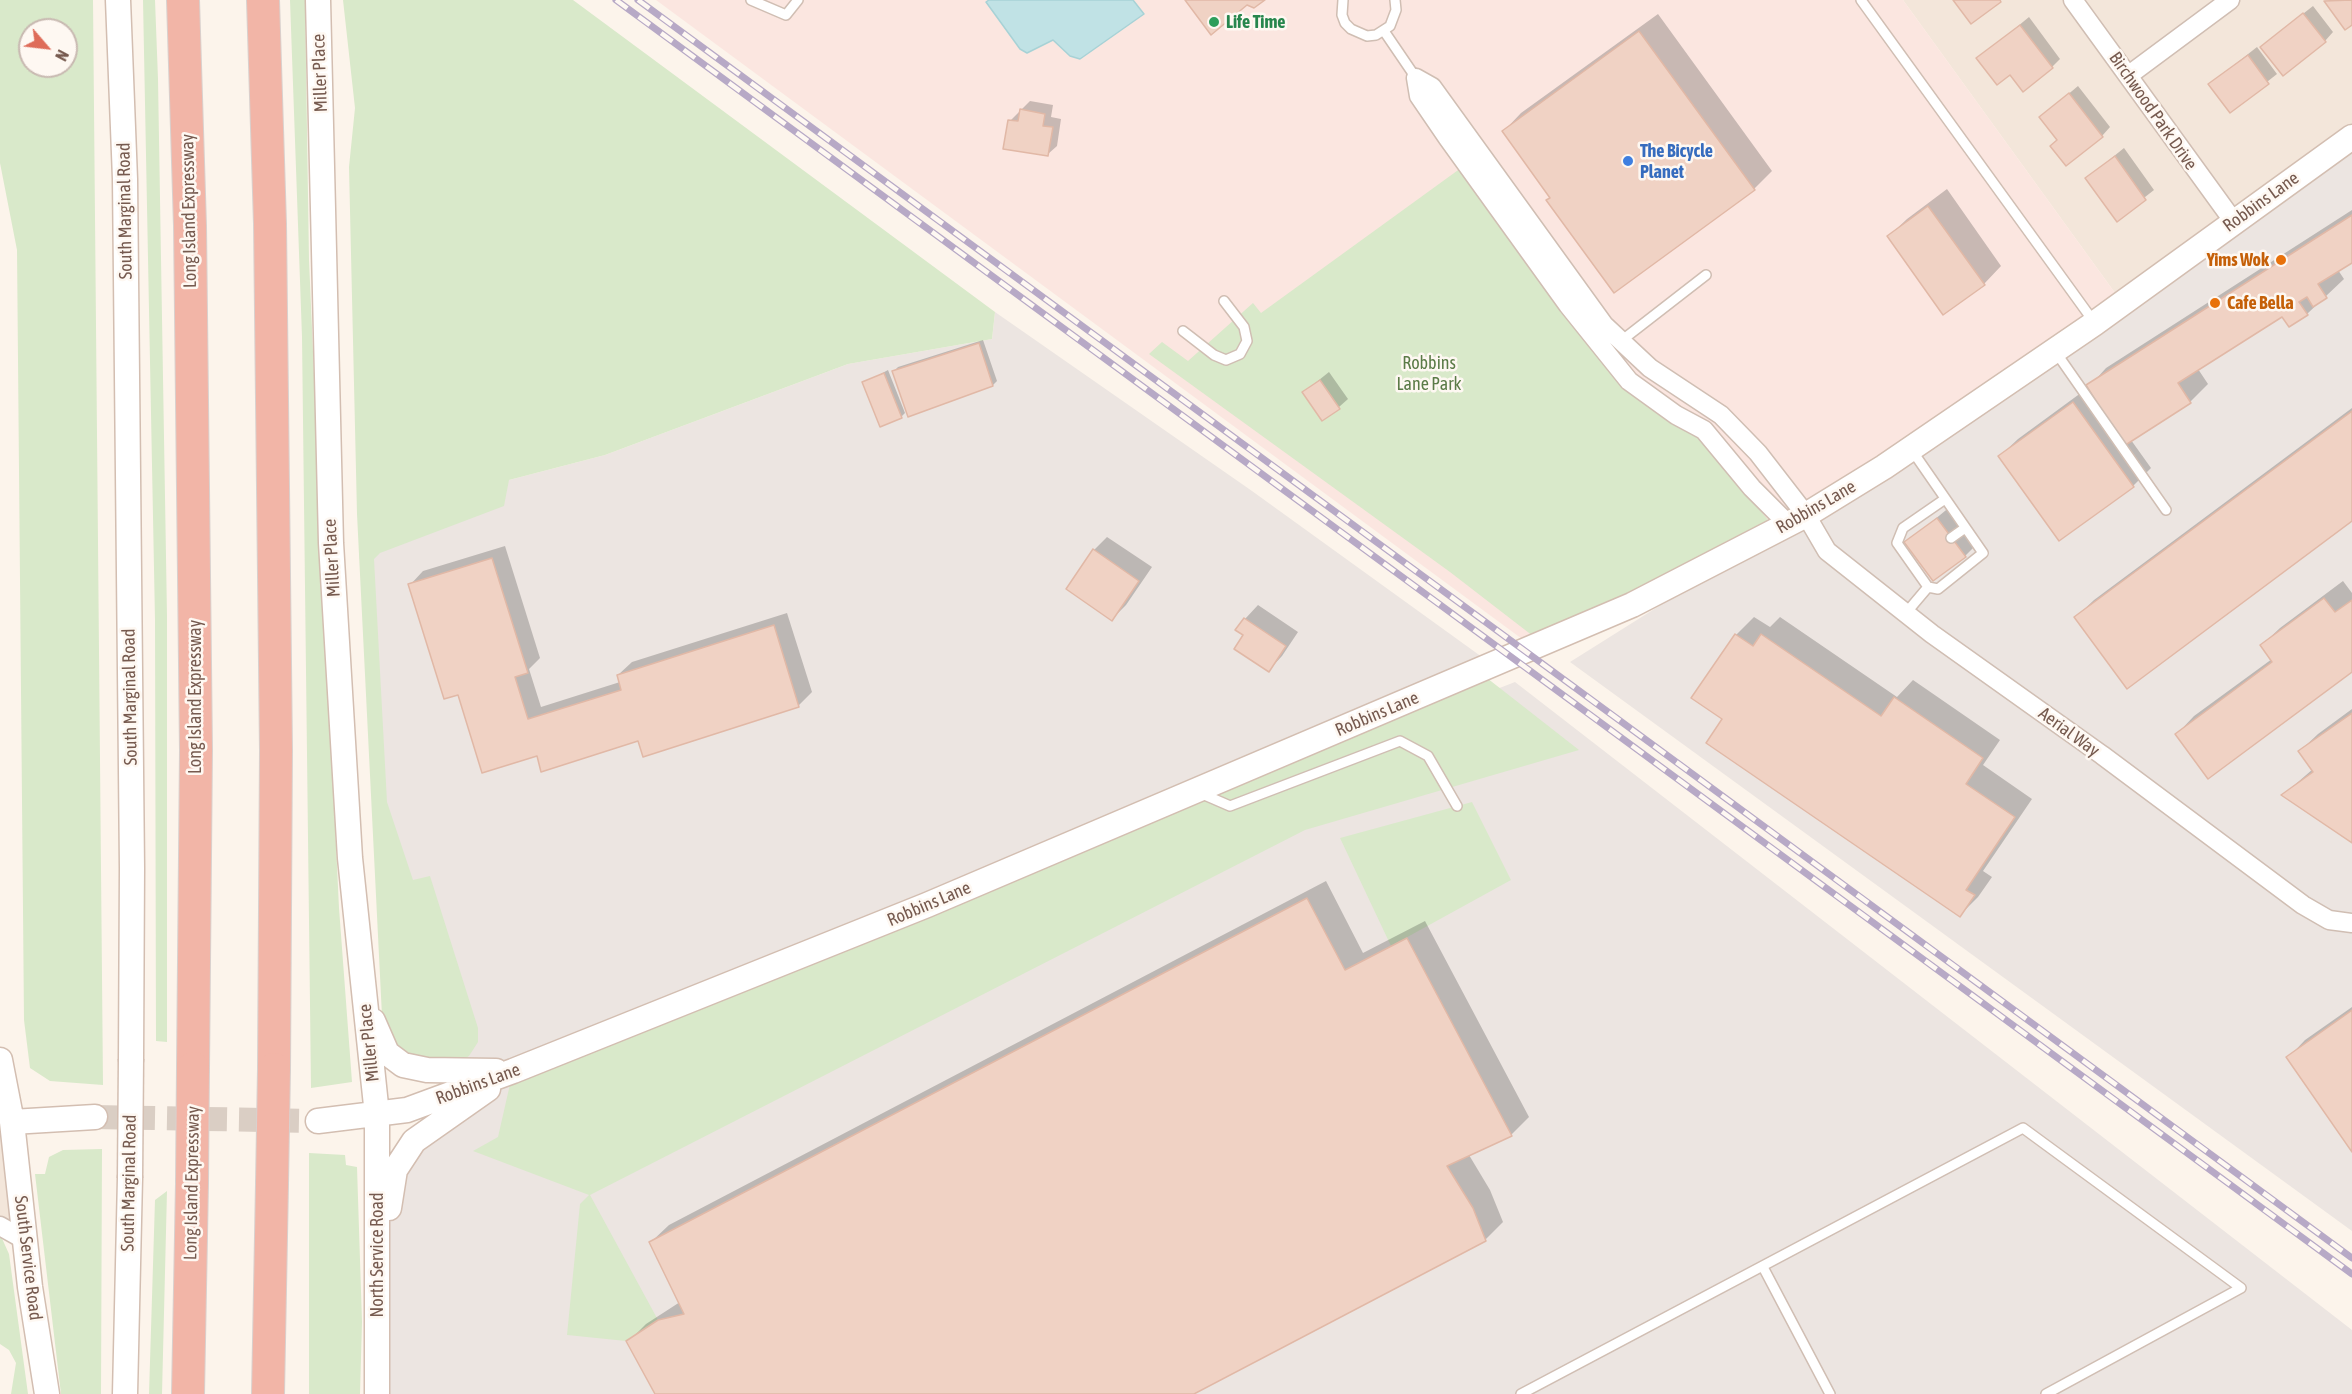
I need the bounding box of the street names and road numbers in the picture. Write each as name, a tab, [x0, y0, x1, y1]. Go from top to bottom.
street label: Miller Place	[308, 33, 332, 113]
street label: Birchwood Park Drive	[2104, 48, 2202, 174]
street label: Long Island Expressway	[177, 134, 201, 288]
street label: South Marginal Road	[113, 142, 137, 280]
street label: Robbins Lane	[2219, 167, 2303, 237]
street label: Robbins Lane	[1772, 476, 1860, 538]
street label: Miller Place	[319, 518, 345, 598]
street label: Long Island Expressway	[184, 620, 206, 774]
street label: South Marginal Road	[118, 628, 142, 766]
street label: Robbins Lane	[1332, 687, 1422, 741]
street label: Aerial Way	[2034, 703, 2104, 761]
street label: Robbins Lane	[884, 877, 974, 931]
street label: Miller Place	[354, 1003, 384, 1083]
street label: Robbins Lane	[433, 1059, 523, 1109]
street label: Long Island Expressway	[180, 1106, 204, 1260]
street label: South Marginal Road	[117, 1114, 141, 1252]
street label: North Service Road	[366, 1193, 388, 1317]
street label: South Service Road	[10, 1194, 46, 1322]

